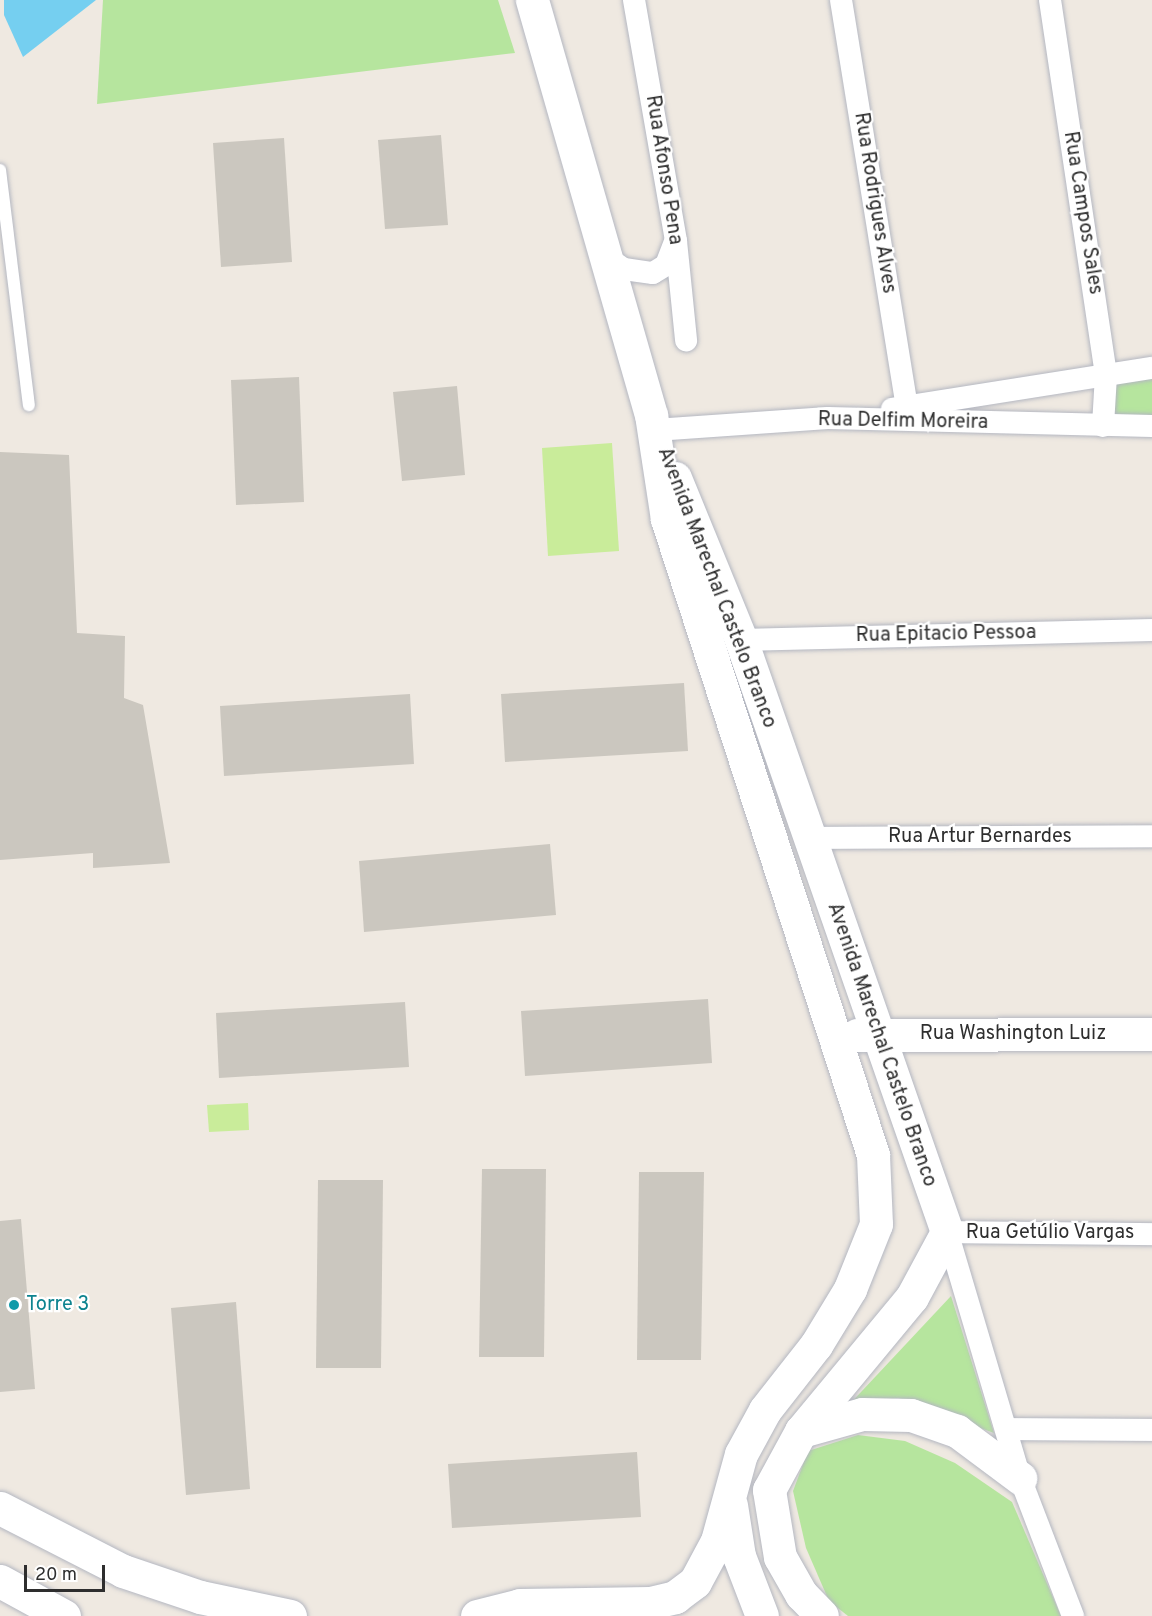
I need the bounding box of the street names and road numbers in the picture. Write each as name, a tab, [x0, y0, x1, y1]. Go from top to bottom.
street label: Rua Afonso Pena	[639, 93, 687, 247]
street label: Rua Rodrigues Alves	[848, 110, 900, 296]
street label: Rua Campos Sales	[1057, 130, 1107, 296]
street label: Rua Delfim Moreira	[817, 409, 989, 435]
street label: Avenida Marechal Castelo Branco	[651, 444, 781, 732]
street label: Rua Epitacio Pessoa	[855, 621, 1037, 649]
street label: Rua Artur Bernardes	[888, 825, 1072, 849]
street label: Avenida Marechal Castelo Branco	[821, 900, 941, 1190]
street label: Rua Washington Luiz	[920, 1022, 1106, 1046]
street label: Rua Getúlio Vargas	[965, 1221, 1135, 1245]

